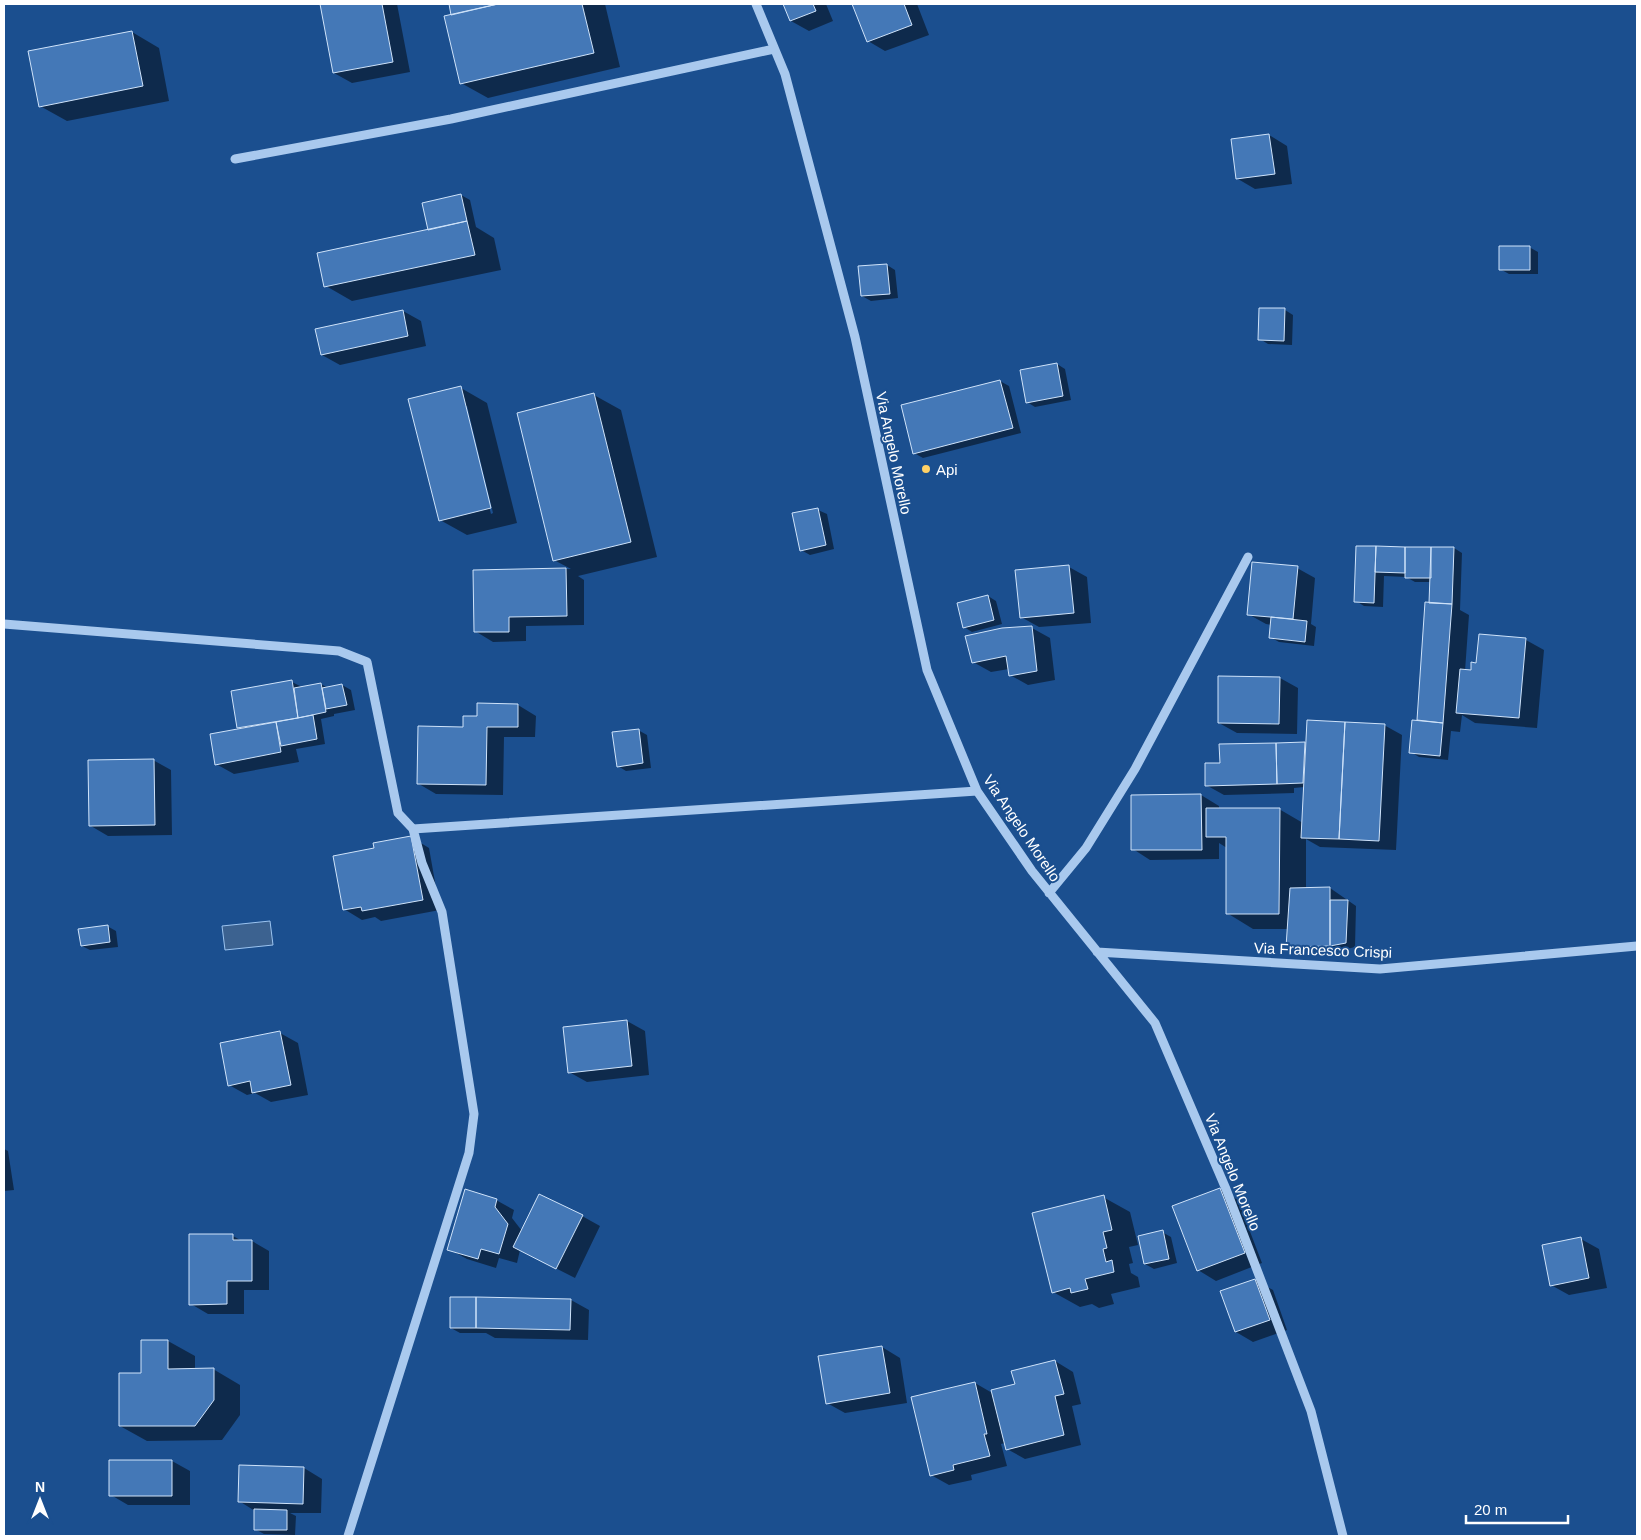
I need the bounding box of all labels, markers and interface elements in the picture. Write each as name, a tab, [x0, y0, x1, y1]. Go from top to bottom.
street label: Via Angelo Morello	[873, 390, 915, 516]
place label: Api	[936, 461, 958, 478]
marker: Api	[920, 463, 932, 475]
street label: Via Angelo Morello	[980, 772, 1064, 884]
street label: Via Francesco Crispi	[1254, 939, 1392, 961]
street label: Via Angelo Morello	[1202, 1111, 1264, 1233]
north arrow	[15, 1475, 65, 1525]
text: N	[35, 1479, 45, 1495]
scale bar	[1466, 1492, 1568, 1524]
text: 20 m	[1474, 1501, 1507, 1518]

